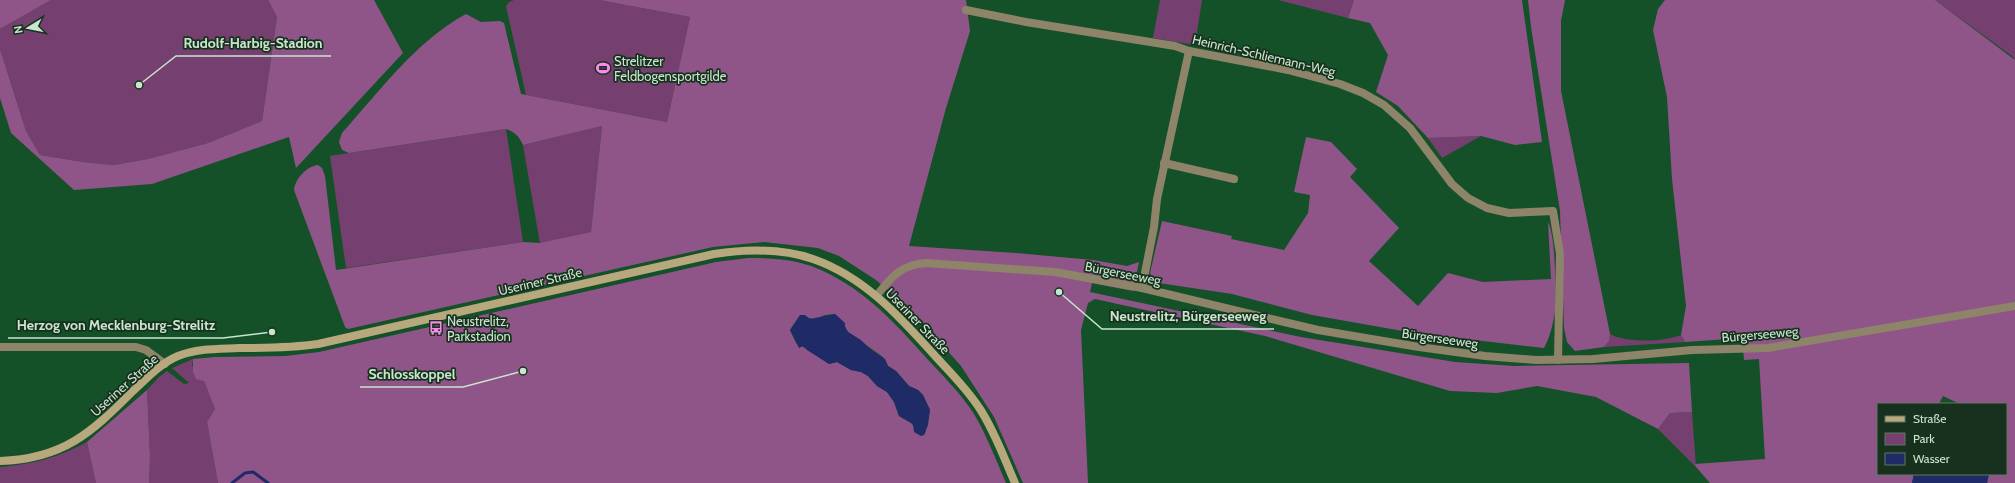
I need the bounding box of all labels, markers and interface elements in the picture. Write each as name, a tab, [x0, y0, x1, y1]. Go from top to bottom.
north arrow	[8, 8, 48, 48]
text: N	[11, 25, 26, 35]
callout: Rudolf-Harbig-Stadion	[176, 30, 331, 56]
street label: Heinrich-Schliemann-Weg	[1191, 31, 1338, 79]
text: Rudolf-Harbig-Stadion	[184, 34, 322, 52]
place label: Strelitzer Feldbogensportgilde	[614, 53, 727, 84]
sports icon: Strelitzer Feldbogensportgilde	[595, 60, 611, 76]
street label: Bürgerseeweg	[1084, 258, 1163, 288]
street label: Useriner Straße	[497, 264, 584, 298]
street label: Useriner Straße	[883, 285, 954, 357]
callout: Neustrelitz, Bürgerseeweg	[1102, 303, 1274, 329]
text: Neustrelitz, Bürgerseeweg	[1110, 307, 1266, 325]
callout: Herzog von Mecklenburg-Strelitz	[8, 312, 223, 338]
place label: Neustrelitz, Parkstadion	[447, 313, 511, 344]
text: Herzog von Mecklenburg-Strelitz	[17, 316, 216, 334]
bus stop icon: Neustrelitz, Parkstadion	[428, 320, 444, 336]
street label: Bürgerseeweg	[1721, 323, 1800, 345]
street label: Bürgerseeweg	[1401, 325, 1480, 351]
street label: Useriner Straße	[87, 350, 161, 419]
callout: Schlosskoppel	[360, 361, 463, 387]
text: Schlosskoppel	[368, 365, 456, 383]
legend	[1877, 403, 2007, 475]
text: Straße	[1913, 411, 1946, 426]
text: Park	[1913, 431, 1935, 446]
text: Wasser	[1913, 451, 1950, 466]

